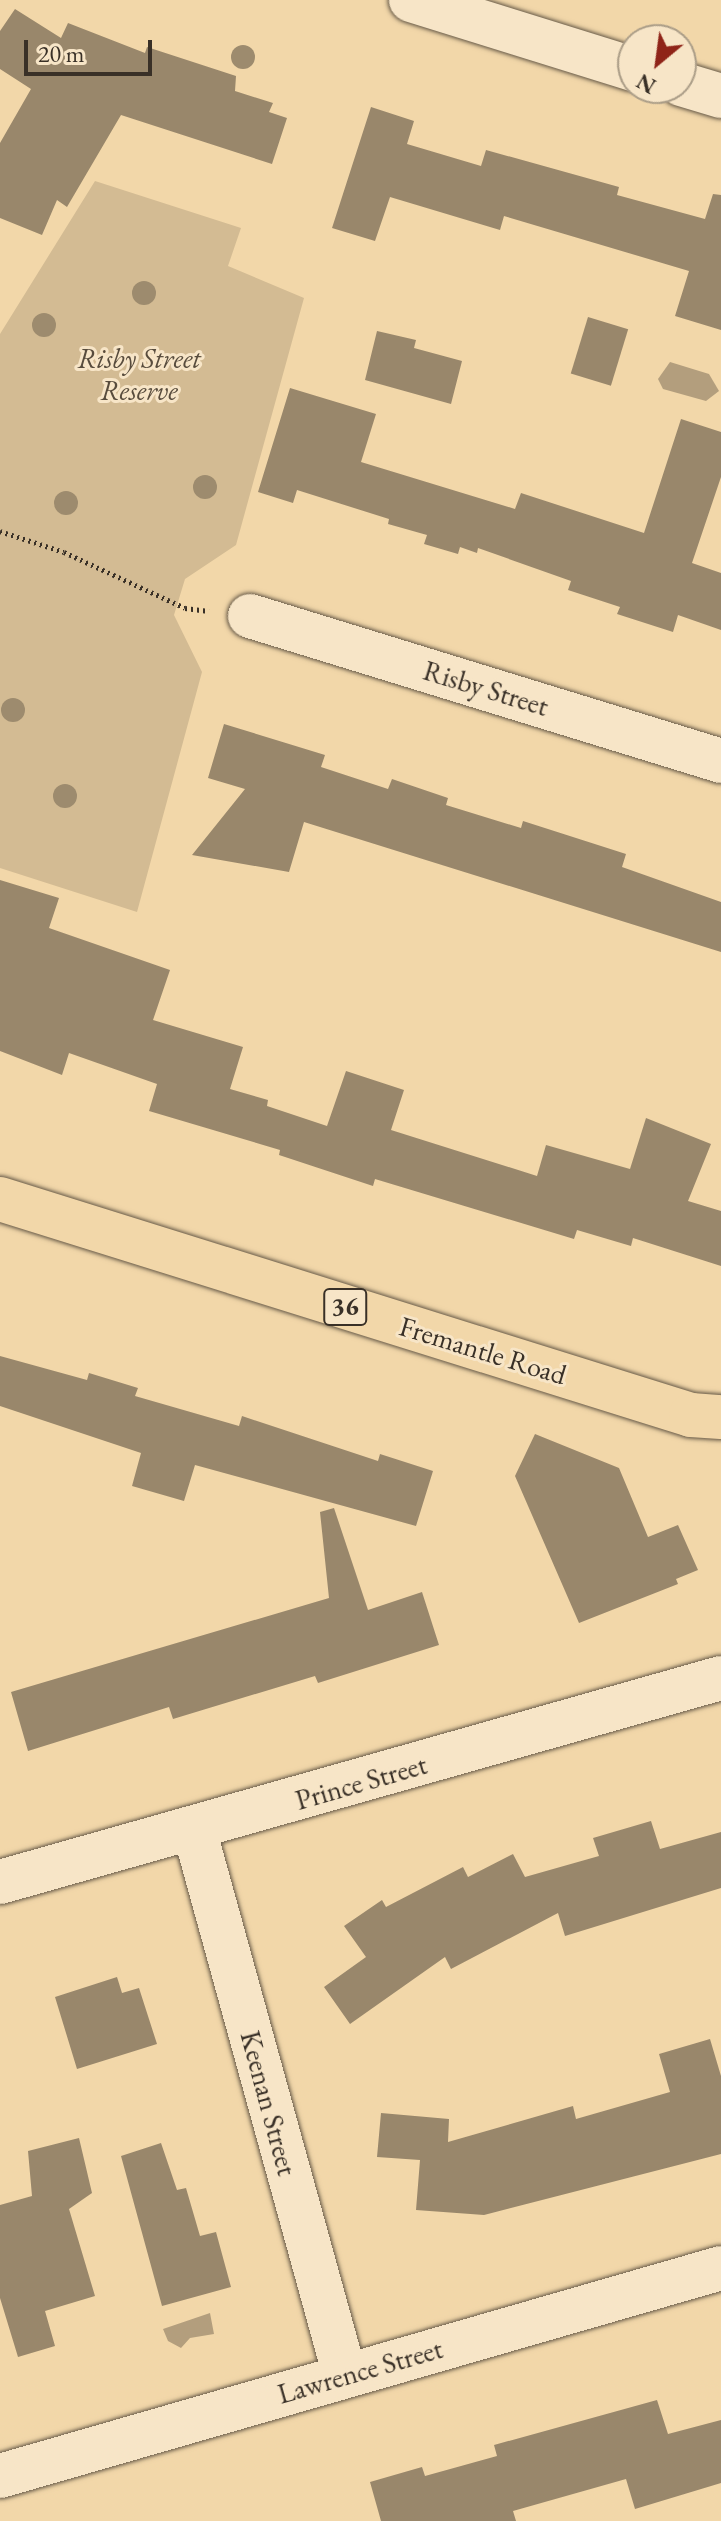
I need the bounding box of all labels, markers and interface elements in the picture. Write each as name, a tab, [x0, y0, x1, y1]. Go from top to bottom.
scale bar	[28, 24, 156, 74]
north arrow	[617, 24, 697, 104]
text: 20 m	[38, 38, 85, 69]
text: N	[631, 67, 661, 101]
park label: Risby Street Reserve	[77, 341, 201, 407]
street label: Risby Street	[419, 653, 553, 723]
road number: 36	[323, 1285, 367, 1329]
street label: Fremantle Road	[395, 1309, 571, 1391]
street label: Prince Street	[291, 1747, 431, 1817]
street label: Keenan Street	[234, 2027, 304, 2179]
street label: Lawrence Street	[274, 2331, 446, 2411]

